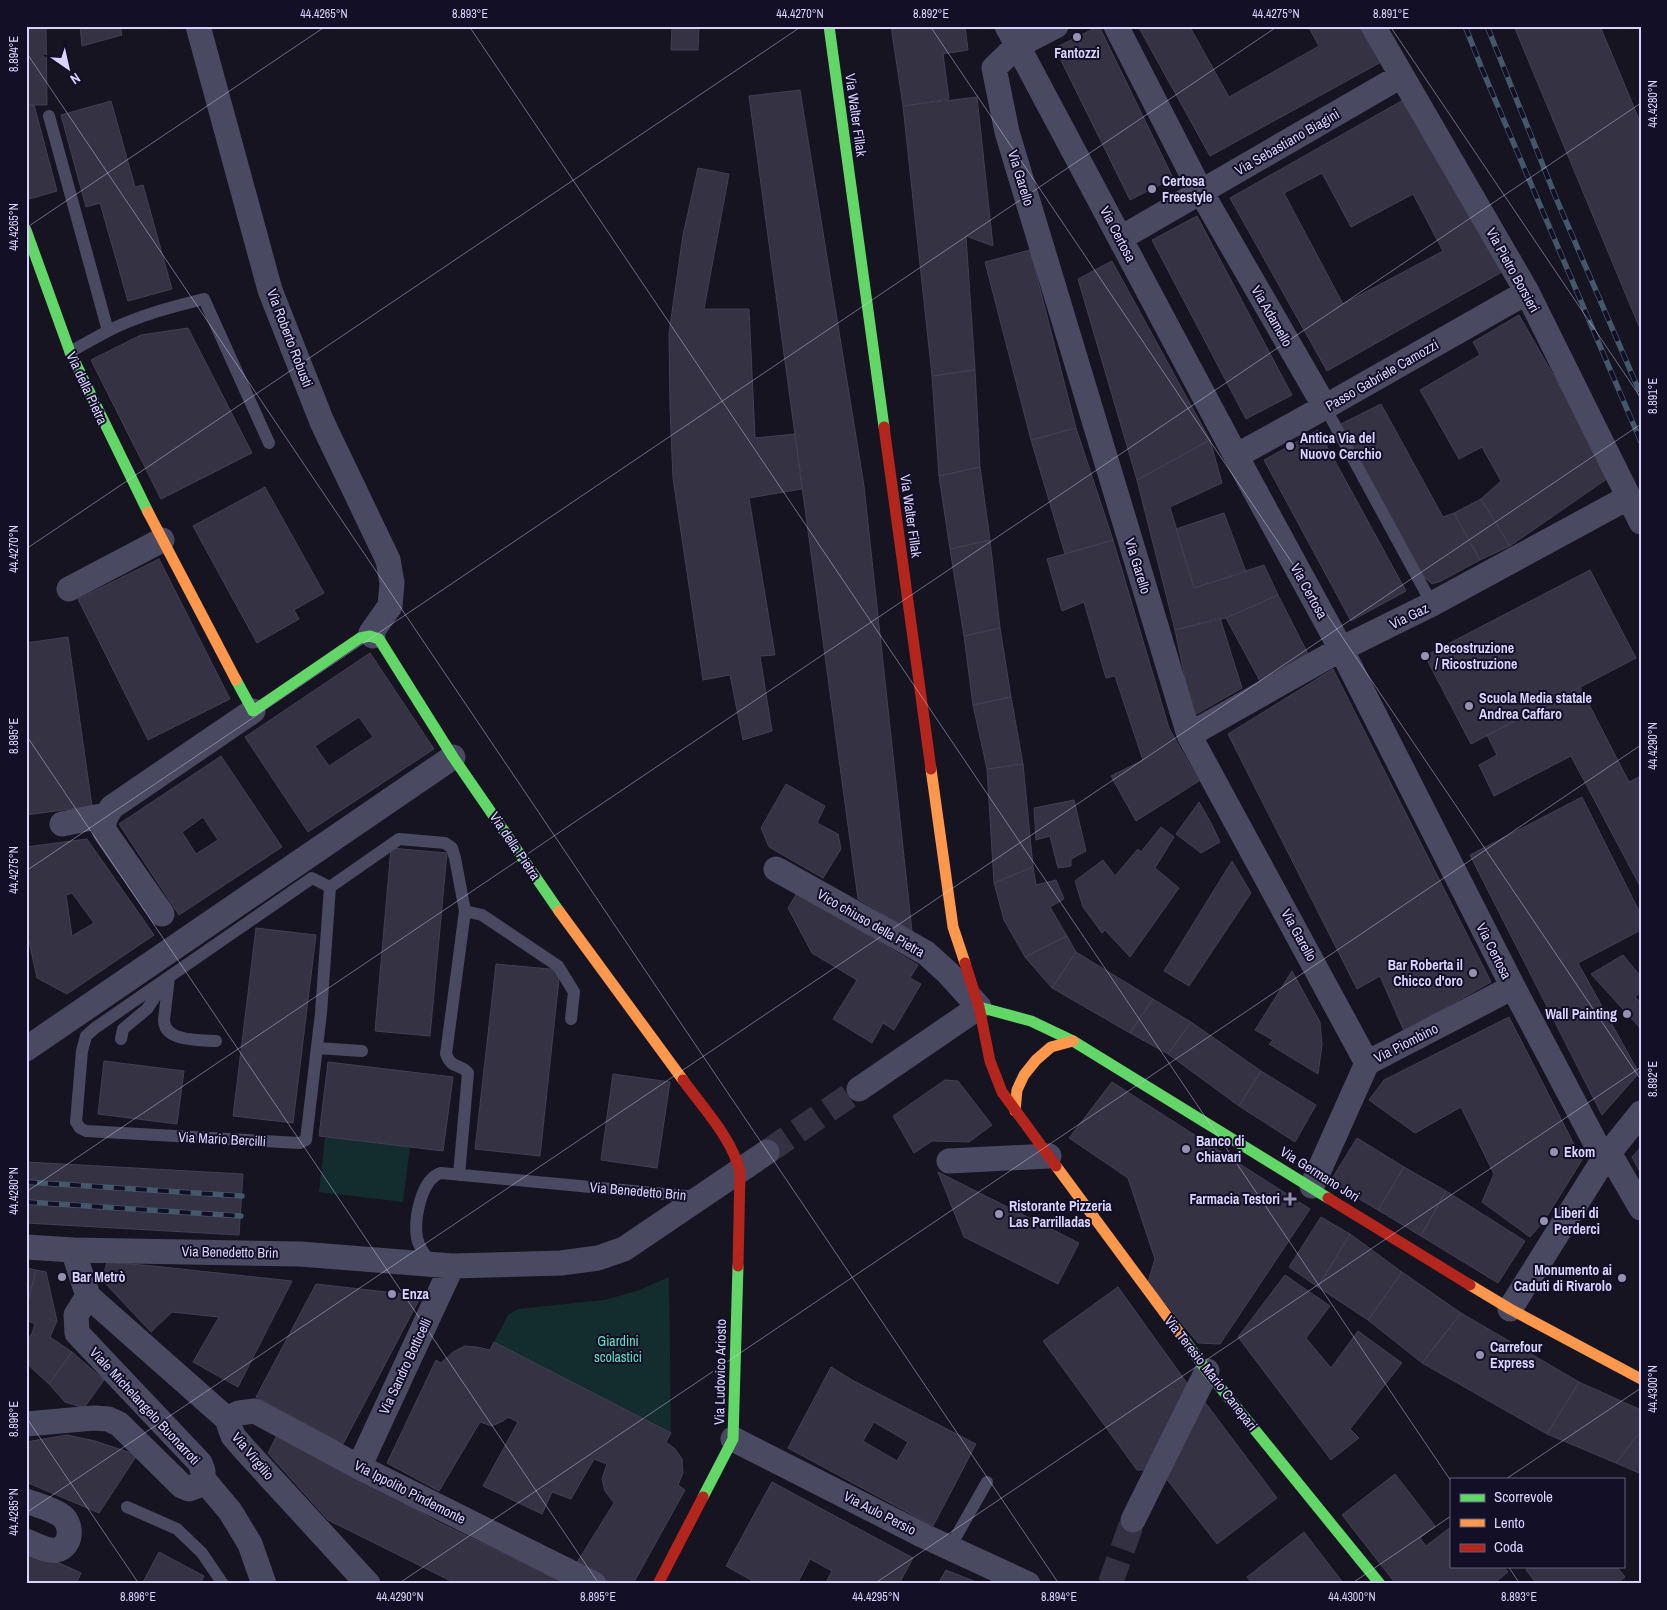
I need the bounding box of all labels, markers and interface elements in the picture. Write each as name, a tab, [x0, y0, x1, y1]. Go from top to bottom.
text: 44.4265°N	[300, 6, 348, 22]
text: 8.893°E	[452, 6, 488, 22]
text: 44.4270°N	[776, 6, 824, 22]
text: 8.892°E	[913, 6, 949, 22]
text: 44.4275°N	[1252, 6, 1300, 22]
text: 8.891°E	[1373, 6, 1409, 22]
marker: Fantozzi	[1071, 31, 1083, 43]
text: 8.894°E	[6, 36, 22, 72]
north arrow	[42, 42, 92, 92]
place label: Fantozzi	[1054, 44, 1100, 62]
text: N	[67, 69, 84, 89]
street label: Via Walter Fillak	[841, 72, 871, 158]
text: 44.4280°N	[1645, 80, 1661, 128]
street label: Via Sebastiano Biagini	[1231, 105, 1343, 179]
street label: Via Garello	[1004, 148, 1038, 208]
place label: Certosa Freestyle	[1162, 172, 1212, 206]
marker: Certosa Freestyle	[1146, 183, 1158, 195]
text: 44.4265°N	[6, 203, 22, 251]
street label: Via Certosa	[1096, 203, 1140, 265]
street label: Via Pietro Borsieri	[1482, 224, 1544, 316]
street label: Via Adamello	[1247, 282, 1297, 350]
street label: Via Roberto Robusti	[263, 286, 317, 390]
street label: Passo Gabriele Camozzi	[1322, 335, 1442, 415]
street label: Via della Pietra	[62, 349, 112, 428]
text: 8.891°E	[1645, 378, 1661, 414]
place label: Antica Via del Nuovo Cerchio	[1300, 429, 1382, 463]
marker: Antica Via del Nuovo Cerchio	[1284, 440, 1296, 452]
street label: Via Walter Fillak	[896, 473, 926, 559]
text: 44.4270°N	[6, 525, 22, 573]
street label: Via Garello	[1121, 536, 1155, 596]
street label: Via Certosa	[1286, 560, 1332, 622]
street label: Via Gaz	[1386, 599, 1432, 633]
place label: Decostruzione / Ricostruzione	[1435, 639, 1517, 673]
marker: Decostruzione / Ricostruzione	[1419, 650, 1431, 662]
place label: Scuola Media statale Andrea Caffaro	[1479, 689, 1592, 723]
marker: Scuola Media statale Andrea Caffaro	[1463, 700, 1475, 712]
text: 8.895°E	[6, 718, 22, 754]
text: 44.4290°N	[1645, 722, 1661, 770]
street label: Via della Pietra	[486, 809, 545, 884]
text: 44.4275°N	[6, 846, 22, 894]
street label: Vico chiuso della Pietra	[814, 885, 928, 961]
street label: Via Garello	[1277, 906, 1321, 964]
street label: Via Certosa	[1472, 920, 1516, 983]
place label: Bar Roberta il Chicco d'oro	[1388, 956, 1463, 990]
marker: Bar Roberta il Chicco d'oro	[1467, 967, 1479, 979]
place label: Wall Painting	[1545, 1005, 1617, 1023]
marker: Wall Painting	[1621, 1008, 1633, 1020]
street label: Via Piombino	[1371, 1019, 1441, 1067]
text: 8.892°E	[1645, 1061, 1661, 1097]
street label: Via Mario Bercilli	[178, 1128, 266, 1150]
place label: Banco di Chiavari	[1196, 1132, 1244, 1166]
street label: Via Germano Jori	[1277, 1142, 1363, 1206]
marker: Banco di Chiavari	[1180, 1143, 1192, 1155]
place label: Ekom	[1564, 1143, 1595, 1161]
marker: Ekom	[1548, 1146, 1560, 1158]
text: 44.4280°N	[6, 1167, 22, 1215]
street label: Via Benedetto Brin	[589, 1178, 687, 1204]
place label: Farmacia Testori	[1190, 1190, 1280, 1208]
marker: Farmacia Testori	[1284, 1193, 1296, 1205]
place label: Ristorante Pizzeria Las Parrilladas	[1009, 1197, 1112, 1231]
place label: Liberi di Perderci	[1554, 1204, 1600, 1238]
marker: Ristorante Pizzeria Las Parrilladas	[993, 1208, 1005, 1220]
marker: Liberi di Perderci	[1538, 1215, 1550, 1227]
street label: Via Benedetto Brin	[181, 1242, 279, 1262]
place label: Monumento ai Caduti di Rivarolo	[1514, 1261, 1612, 1295]
place label: Bar Metrò	[72, 1268, 126, 1286]
marker: Bar Metrò	[56, 1271, 68, 1283]
marker: Monumento ai Caduti di Rivarolo	[1616, 1272, 1628, 1284]
place label: Enza	[402, 1285, 429, 1303]
marker: Enza	[386, 1288, 398, 1300]
street label: Via Teresio Mario Canepari	[1161, 1312, 1261, 1434]
street label: Via Sandro Botticelli	[375, 1315, 435, 1417]
street label: Via Ludovico Ariosto	[710, 1319, 730, 1425]
park label: Giardini scolastici	[594, 1332, 642, 1366]
place label: Carrefour Express	[1490, 1338, 1543, 1372]
street label: Viale Michelangelo Buonarroti	[86, 1343, 204, 1469]
marker: Carrefour Express	[1474, 1349, 1486, 1361]
text: 44.4300°N	[1645, 1365, 1661, 1413]
text: 8.896°E	[6, 1401, 22, 1437]
street label: Via Virgilio	[228, 1429, 278, 1483]
street label: Via Ippolito Pindemonte	[351, 1456, 469, 1528]
legend	[1450, 1478, 1624, 1568]
text: Scorrevole	[1494, 1486, 1553, 1507]
street label: Via Aulo Persio	[841, 1487, 919, 1539]
text: 44.4285°N	[6, 1488, 22, 1536]
text: Lento	[1494, 1512, 1525, 1533]
text: Coda	[1494, 1536, 1524, 1557]
text: 8.896°E	[120, 1589, 156, 1605]
text: 44.4290°N	[376, 1589, 424, 1605]
text: 8.895°E	[580, 1589, 616, 1605]
text: 44.4295°N	[852, 1589, 900, 1605]
text: 8.894°E	[1041, 1589, 1077, 1605]
text: 44.4300°N	[1328, 1589, 1376, 1605]
text: 8.893°E	[1501, 1589, 1537, 1605]

